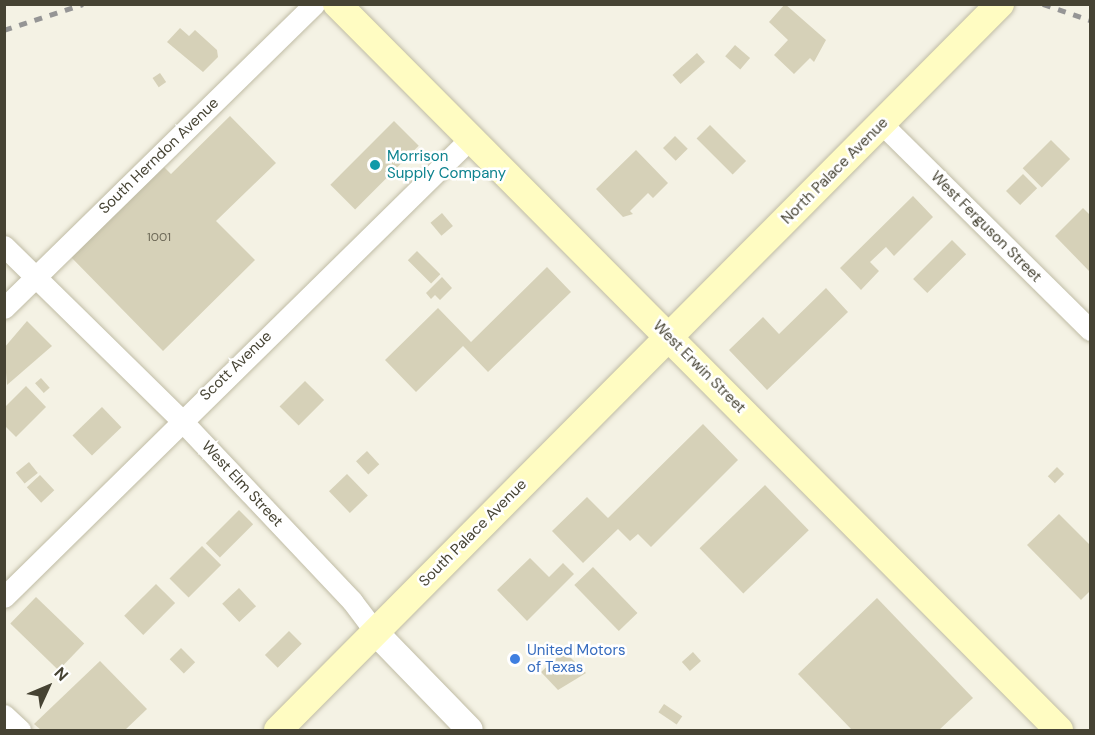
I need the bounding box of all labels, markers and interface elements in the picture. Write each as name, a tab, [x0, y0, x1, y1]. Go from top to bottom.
street label: South Herndon Avenue	[95, 94, 223, 218]
street label: North Palace Avenue	[778, 114, 892, 228]
place label: Morrison Supply Company	[387, 147, 506, 182]
marker: Morrison Supply Company	[368, 158, 382, 172]
street label: West Ferguson Street	[927, 168, 1045, 286]
house number: 1001	[147, 231, 171, 245]
street label: West Erwin Street	[649, 317, 749, 417]
street label: Scott Avenue	[196, 327, 276, 405]
street label: West Elm Street	[198, 437, 286, 531]
street label: South Palace Avenue	[415, 475, 531, 591]
place label: United Motors of Texas	[527, 641, 625, 676]
marker: United Motors of Texas	[508, 652, 522, 666]
north arrow	[18, 657, 78, 717]
text: N	[50, 663, 73, 686]

